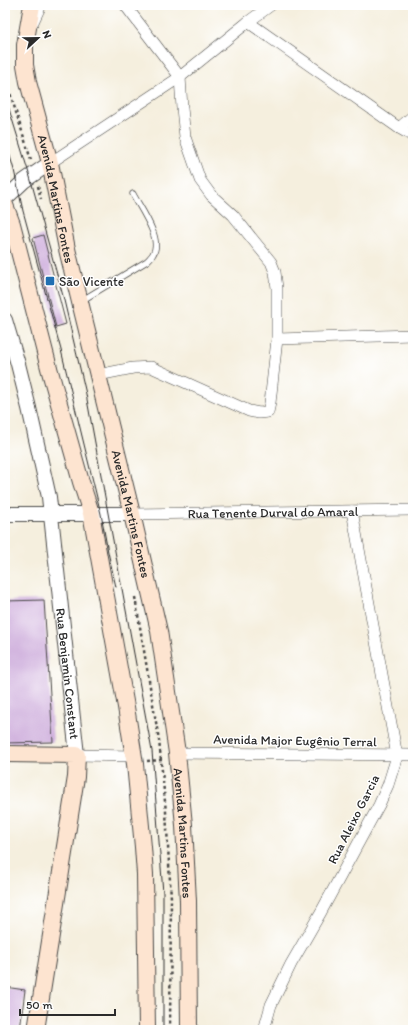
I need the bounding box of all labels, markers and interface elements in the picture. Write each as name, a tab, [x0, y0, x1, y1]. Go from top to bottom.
north arrow	[18, 18, 58, 58]
text: N	[39, 29, 54, 40]
street label: Avenida Martins Fontes	[35, 133, 77, 265]
place label: São Vicente	[59, 274, 124, 289]
marker: São Vicente	[44, 275, 56, 287]
street label: Avenida Martins Fontes	[109, 448, 154, 580]
street label: Rua Tenente Durval do Amaral	[187, 504, 359, 521]
street label: Rua Benjamin Constant	[53, 607, 82, 740]
street label: Avenida Major Eugênio Terral	[213, 732, 377, 749]
street label: Avenida Martins Fontes	[170, 767, 195, 899]
street label: Rua Aleixo Garcia	[324, 771, 383, 866]
scale bar	[20, 991, 115, 1017]
text: 50 m	[26, 998, 52, 1012]

